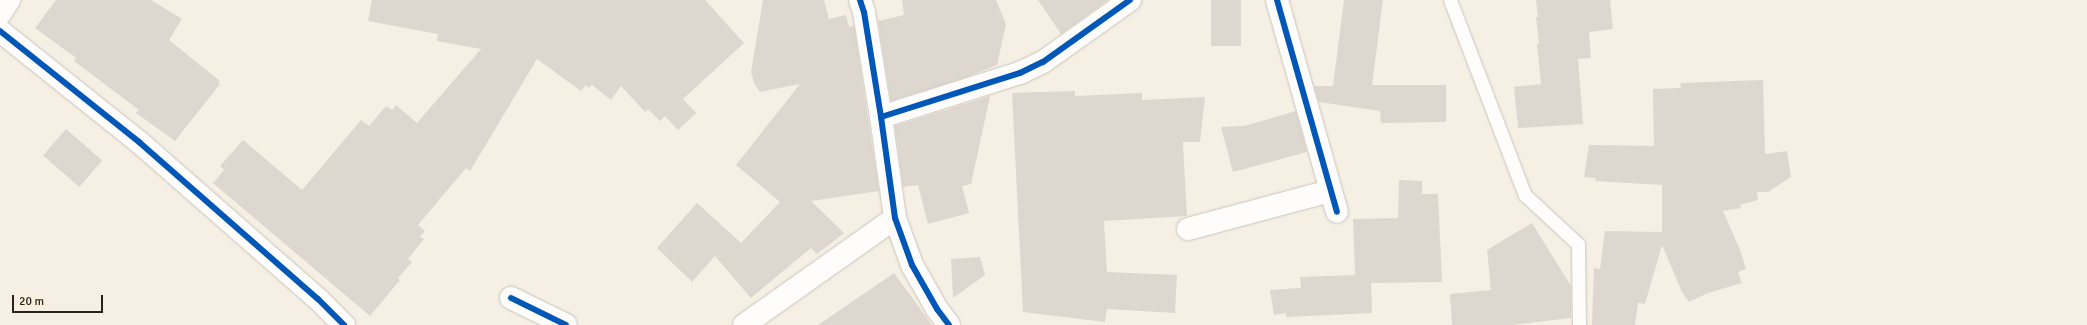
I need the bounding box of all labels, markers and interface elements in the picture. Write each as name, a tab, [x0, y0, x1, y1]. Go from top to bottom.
scale bar	[14, 287, 105, 313]
text: 20 m	[19, 294, 44, 309]

